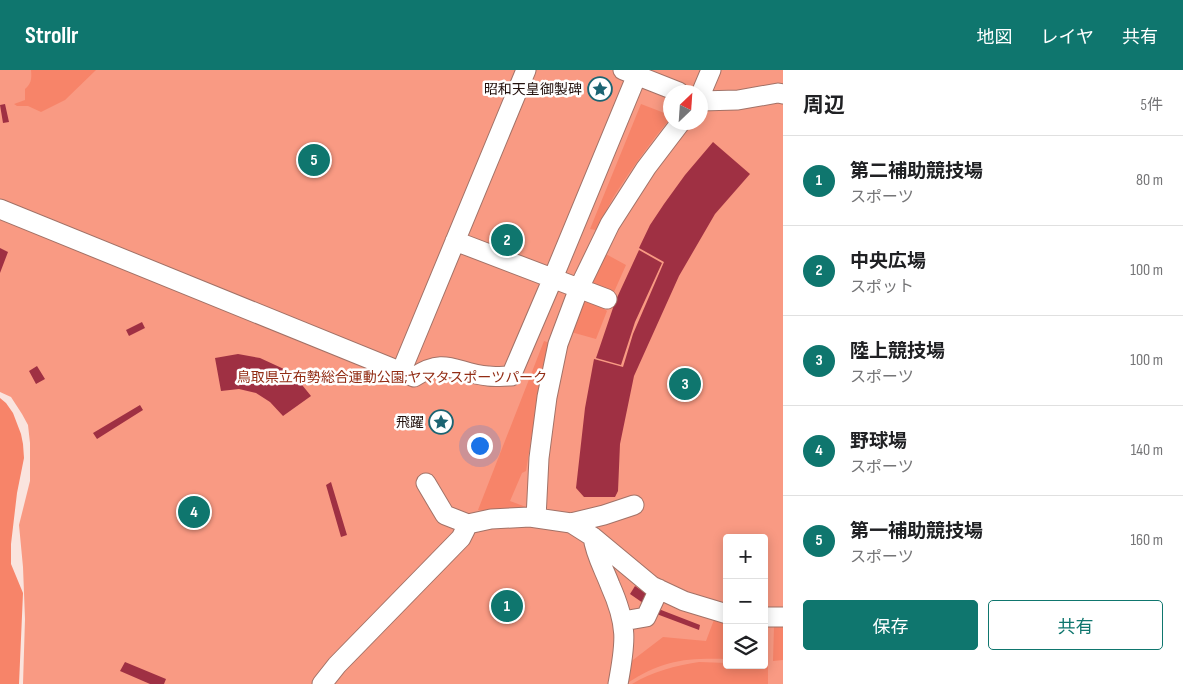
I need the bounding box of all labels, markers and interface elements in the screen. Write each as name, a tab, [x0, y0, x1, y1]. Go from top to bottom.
text: Strollr	[25, 21, 79, 50]
text: 地図	[977, 27, 1013, 48]
text: レイヤ	[1041, 27, 1094, 48]
text: 共有	[1122, 27, 1158, 48]
place icon: 昭和天皇御製碑	[587, 76, 613, 102]
place label: 昭和天皇御製碑	[484, 81, 582, 98]
north arrow	[663, 85, 708, 130]
text: 周辺	[803, 93, 845, 118]
text: 5件	[1141, 96, 1163, 115]
pin: 5	[298, 141, 330, 179]
text: 第二補助競技場	[850, 160, 983, 183]
text: 1	[816, 171, 822, 190]
text: 80 m	[1136, 171, 1163, 190]
text: スポーツ	[850, 188, 914, 207]
pin: 2	[491, 221, 523, 259]
text: 中央広場	[850, 250, 926, 273]
text: 2	[815, 261, 823, 280]
text: 100 m	[1130, 261, 1163, 280]
text: スポット	[850, 278, 914, 297]
text: 陸上競技場	[850, 340, 945, 363]
text: 3	[815, 351, 823, 370]
text: 100 m	[1130, 351, 1163, 370]
pin: 3	[669, 365, 701, 403]
text: スポーツ	[850, 368, 914, 387]
park label: 鳥取県立布勢総合運動公園;ヤマタスポーツパーク	[237, 369, 547, 386]
place icon: 飛躍	[428, 409, 454, 435]
place label: 飛躍	[396, 414, 424, 431]
text: 野球場	[850, 430, 907, 453]
your location	[467, 433, 493, 459]
text: 4	[815, 441, 823, 460]
text: 140 m	[1131, 441, 1163, 460]
text: スポーツ	[850, 458, 914, 477]
pin: 4	[178, 493, 210, 531]
text: 第一補助競技場	[850, 520, 983, 543]
text: 5	[815, 531, 823, 550]
text: 160 m	[1130, 531, 1163, 550]
map controls	[723, 534, 768, 669]
button: +	[723, 534, 768, 579]
text: スポーツ	[850, 548, 914, 567]
button: −	[723, 579, 768, 624]
pin: 1	[491, 587, 523, 625]
button: 保存	[803, 600, 978, 650]
button: 共有	[988, 600, 1163, 650]
button: layers	[723, 624, 768, 669]

